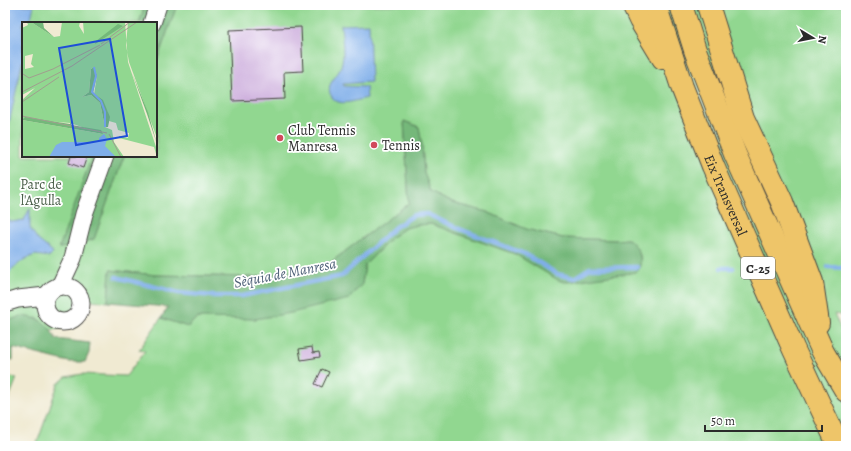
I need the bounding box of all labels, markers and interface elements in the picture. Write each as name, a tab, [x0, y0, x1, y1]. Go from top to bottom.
north arrow	[793, 18, 833, 58]
inset map	[22, 22, 157, 157]
text: N	[814, 34, 830, 45]
place label: Club Tennis Manresa	[288, 121, 356, 156]
marker: Club Tennis Manresa	[275, 133, 285, 143]
place label: Tennis	[382, 136, 420, 155]
marker: Tennis	[369, 140, 379, 150]
street label: Eix Transversal	[699, 152, 752, 239]
park label: Parc de l'Agulla	[20, 175, 62, 210]
water label: Sèquia de Manresa	[232, 253, 338, 293]
road number: C-25	[741, 257, 775, 279]
scale bar	[705, 407, 822, 433]
text: 50 m	[711, 413, 735, 429]

